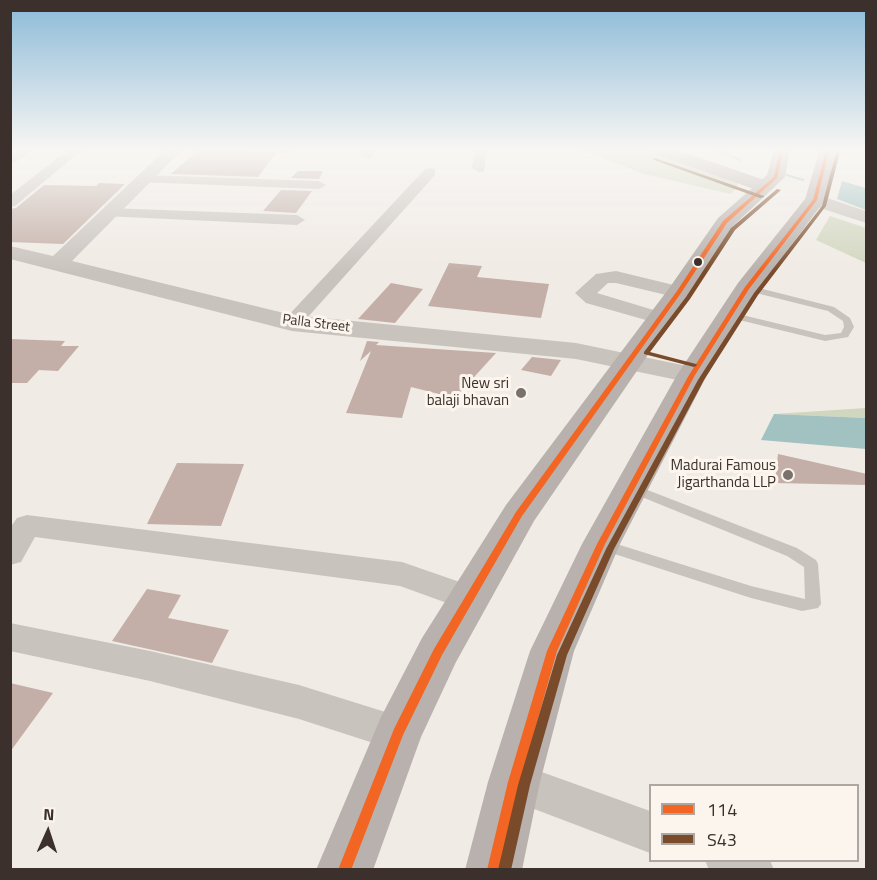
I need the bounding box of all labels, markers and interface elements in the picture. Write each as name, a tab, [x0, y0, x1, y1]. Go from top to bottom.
unlabelled marker	[692, 256, 704, 268]
street label: Palla Street	[281, 312, 351, 336]
place label: New sri balaji bhavan	[427, 375, 509, 410]
marker: New sri balaji bhavan	[514, 386, 528, 400]
place label: Madurai Famous Jigarthanda LLP	[670, 457, 776, 492]
marker: Madurai Famous Jigarthanda LLP	[781, 468, 795, 482]
legend	[649, 784, 859, 862]
text: 114	[707, 796, 737, 823]
north arrow	[18, 802, 78, 862]
text: N	[43, 802, 55, 826]
text: S43	[707, 826, 737, 853]

